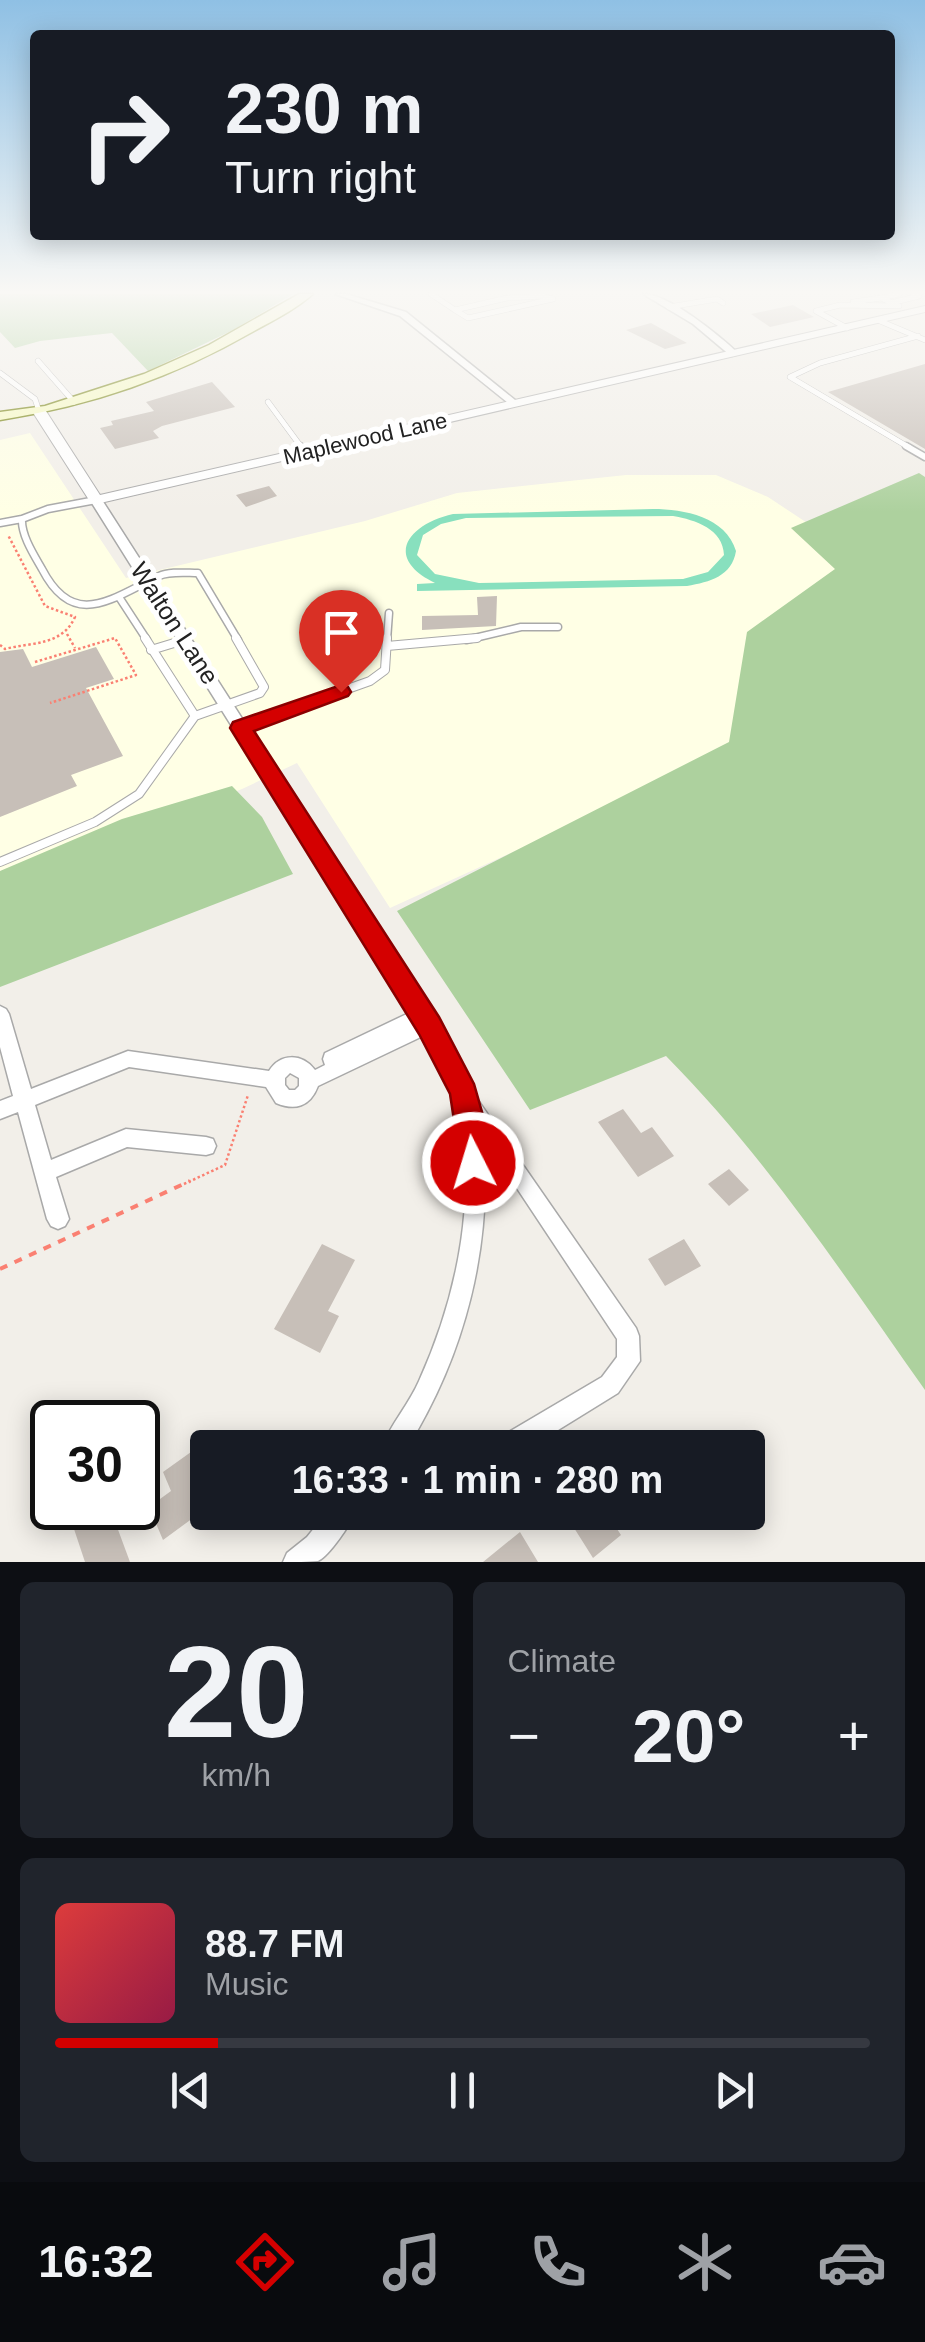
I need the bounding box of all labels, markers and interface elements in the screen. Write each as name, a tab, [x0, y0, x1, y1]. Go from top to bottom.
icon: right	[60, 70, 190, 200]
text: 230 m	[225, 70, 423, 148]
text: Turn right	[225, 152, 416, 203]
street label: Maplewood Lane	[281, 407, 450, 470]
street label: Walton Lane	[125, 557, 225, 689]
pin	[299, 590, 384, 693]
icon: arrive	[314, 605, 369, 660]
position arrow	[421, 1111, 525, 1215]
speed limit sign: 30	[30, 1400, 160, 1530]
text: 16:33 · 1 min · 280 m	[292, 1459, 663, 1501]
text: 20	[164, 1619, 309, 1765]
text: Climate	[508, 1643, 616, 1679]
text: 20°	[632, 1694, 745, 1778]
text: −	[508, 1705, 540, 1767]
text: +	[838, 1705, 870, 1767]
text: km/h	[202, 1757, 271, 1793]
text: 88.7 FM	[205, 1923, 344, 1965]
text: Music	[205, 1966, 289, 2002]
icon: previous	[163, 2063, 218, 2118]
icon: pause	[435, 2063, 490, 2118]
icon: next	[707, 2063, 762, 2118]
icon: directions	[230, 2227, 300, 2297]
icon: music	[377, 2227, 447, 2297]
icon: phone	[523, 2227, 593, 2297]
icon: climate	[670, 2227, 740, 2297]
icon: car	[817, 2227, 887, 2297]
text: 16:32	[38, 2236, 153, 2287]

